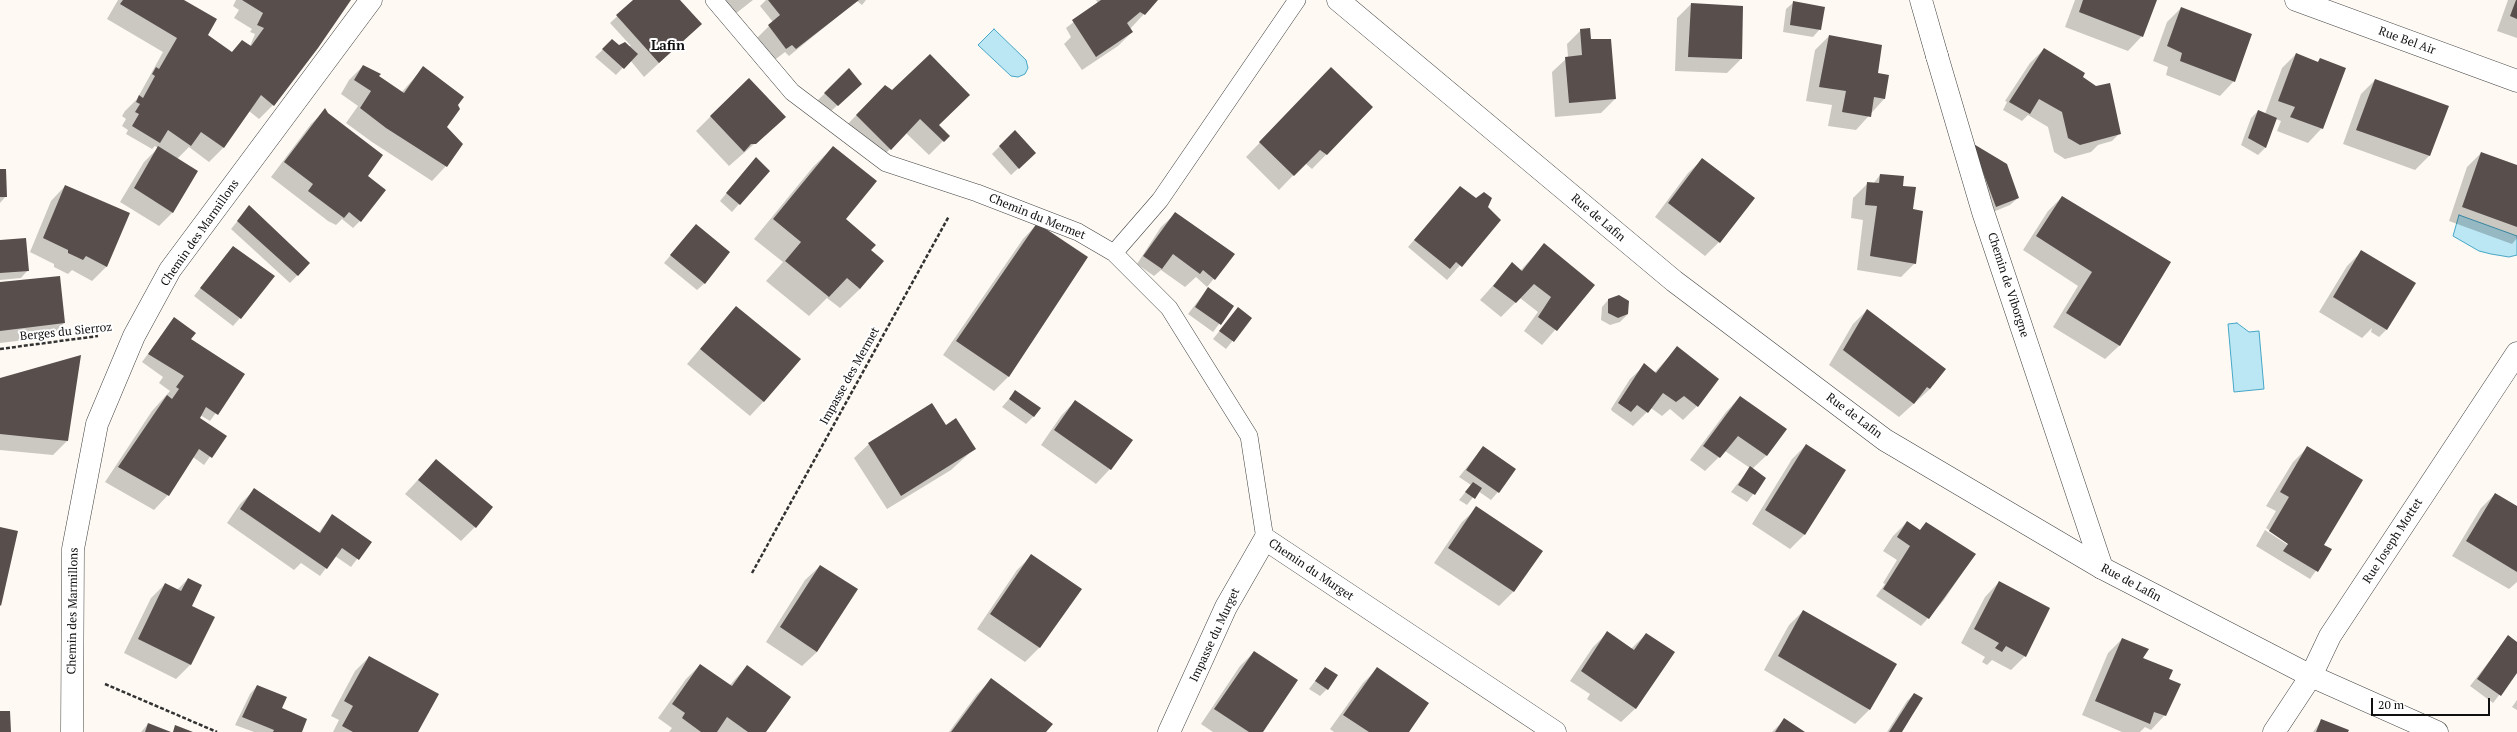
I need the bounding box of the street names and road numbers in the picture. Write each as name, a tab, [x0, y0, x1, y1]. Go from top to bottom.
street label: Rue Bel Air	[2376, 24, 2438, 58]
street label: Chemin des Marmillons	[158, 177, 242, 289]
street label: Chemin du Mermet	[986, 191, 1088, 243]
street label: Rue de Lafin	[1568, 191, 1628, 245]
street label: Chemin de Viborgne	[1984, 231, 2032, 339]
street label: Berges du Sierroz	[19, 320, 113, 344]
street label: Impasse des Mermet	[817, 325, 883, 427]
street label: Rue de Lafin	[1823, 390, 1885, 442]
street label: Rue Joseph Mottet	[2360, 496, 2426, 586]
street label: Chemin du Murget	[1266, 536, 1356, 604]
street label: Chemin des Marmillons	[65, 547, 81, 675]
street label: Rue de Lafin	[2098, 561, 2164, 605]
street label: Impasse du Murget	[1187, 586, 1243, 684]

